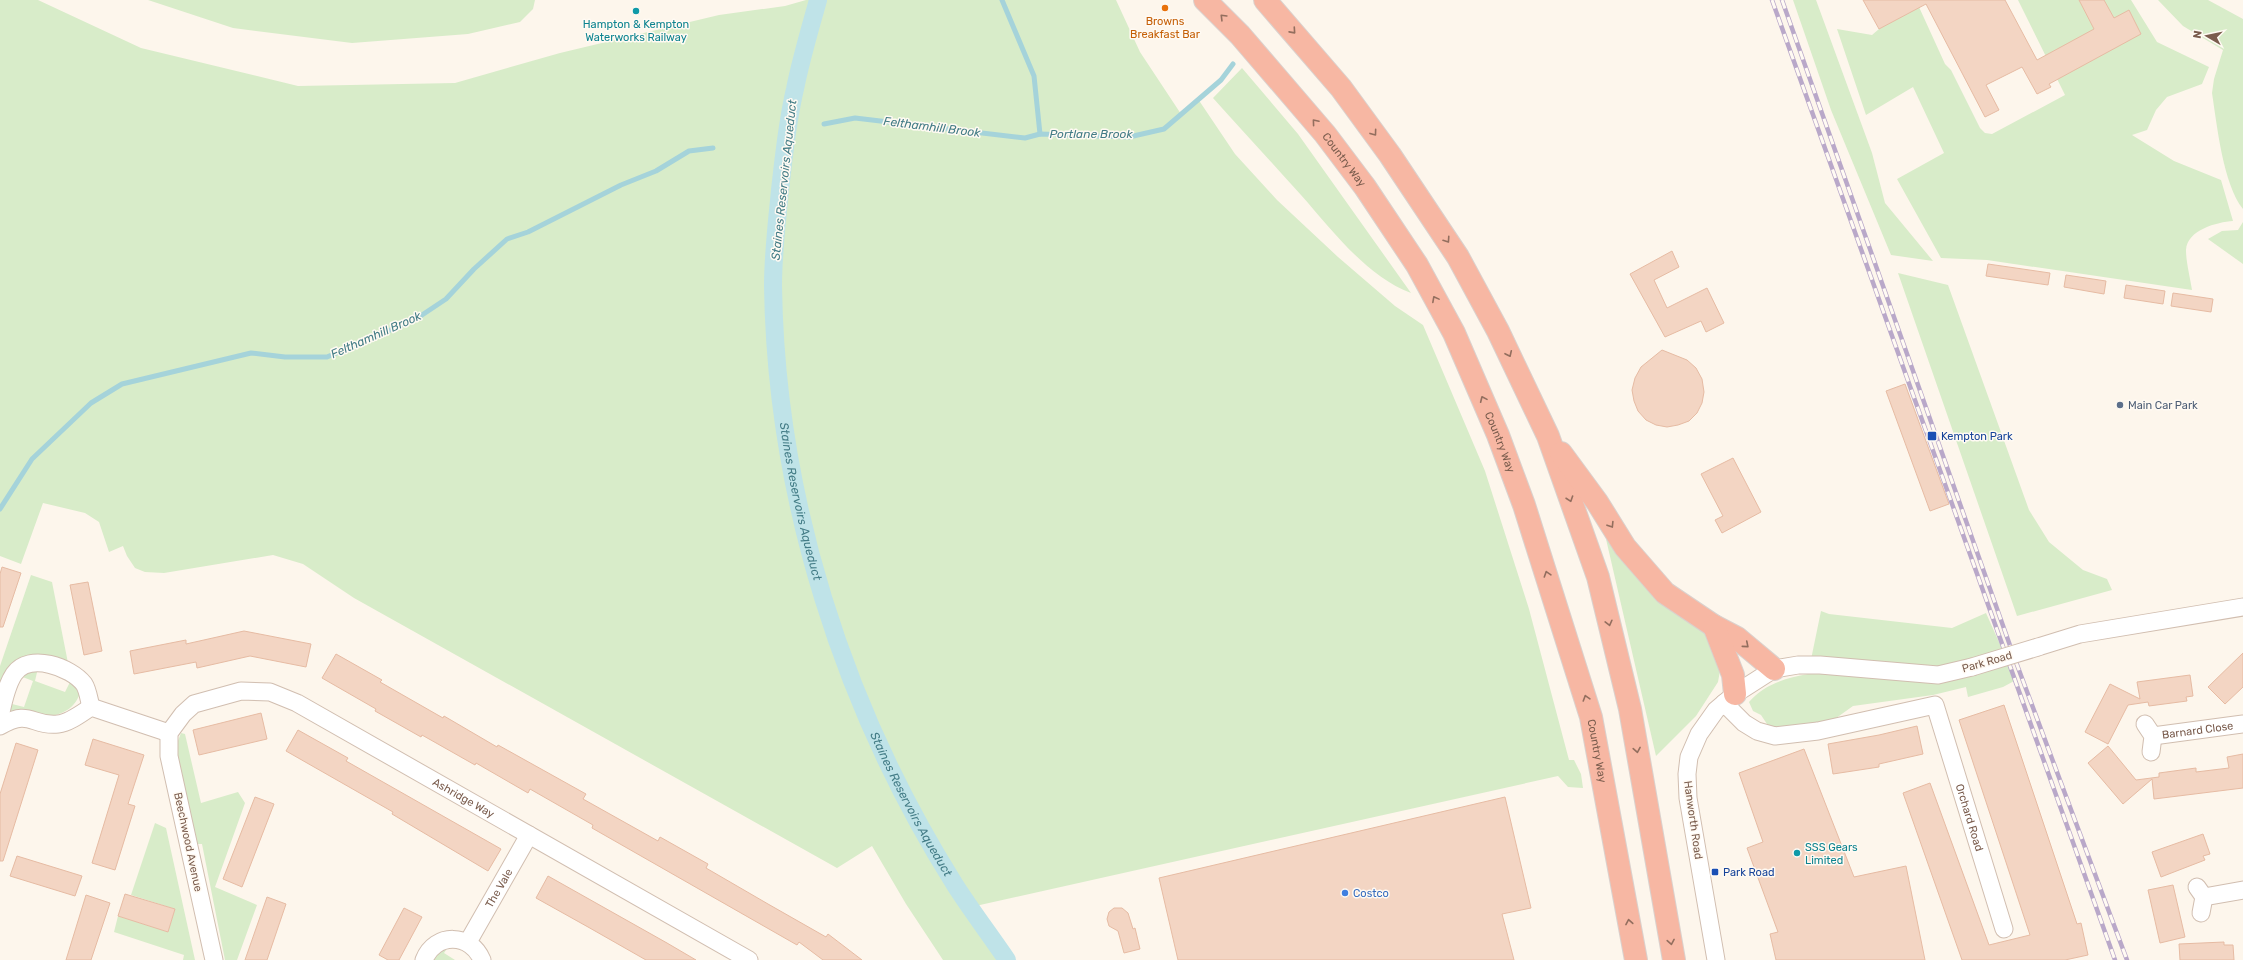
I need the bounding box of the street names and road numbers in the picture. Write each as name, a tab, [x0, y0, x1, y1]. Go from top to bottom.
street label: Country Way	[1320, 130, 1369, 189]
street label: Country Way	[1482, 410, 1518, 474]
street label: Park Road	[1960, 649, 2014, 675]
street label: Country Way	[1585, 718, 1610, 784]
street label: Barnard Close	[2161, 719, 2234, 741]
street label: Ashridge Way	[430, 775, 497, 820]
street label: Hanworth Road	[1681, 780, 1705, 860]
street label: Orchard Road	[1953, 782, 1986, 853]
street label: Beechwood Avenue	[171, 791, 205, 893]
street label: The Vale	[482, 866, 515, 910]

